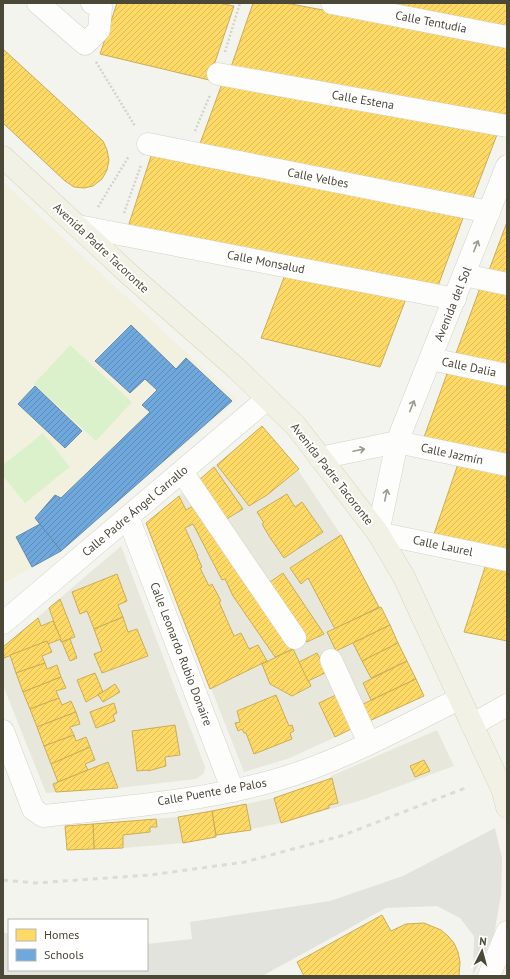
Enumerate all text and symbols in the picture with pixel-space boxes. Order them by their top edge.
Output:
street label: Calle Tentudía [394,7,468,36]
street label: Calle Estena [331,87,395,112]
street label: Calle Velbes [286,164,350,191]
street label: Avenida Padre Tacoronte [50,199,152,296]
one-way arrow [472,240,480,252]
street label: Calle Monsalud [226,247,306,276]
street label: Avenida del Sol [431,264,475,343]
street label: Calle Dalia [440,353,498,380]
one-way arrow [409,400,416,412]
street label: Avenida Padre Tacoronte [288,420,377,528]
street label: Calle Jazmín [420,440,485,467]
one-way arrow [352,445,365,453]
street label: Calle Padre Ángel Carrallo [79,462,191,559]
one-way arrow [383,488,391,501]
street label: Calle Laurel [412,532,475,559]
street label: Calle Leonardo Rubio Donaire [147,580,216,728]
street label: Calle Puente de Palos [156,775,268,808]
legend [8,919,148,971]
text: Homes [44,927,79,942]
north arrow [462,931,502,971]
text: N [479,934,487,948]
text: Schools [44,947,84,962]

